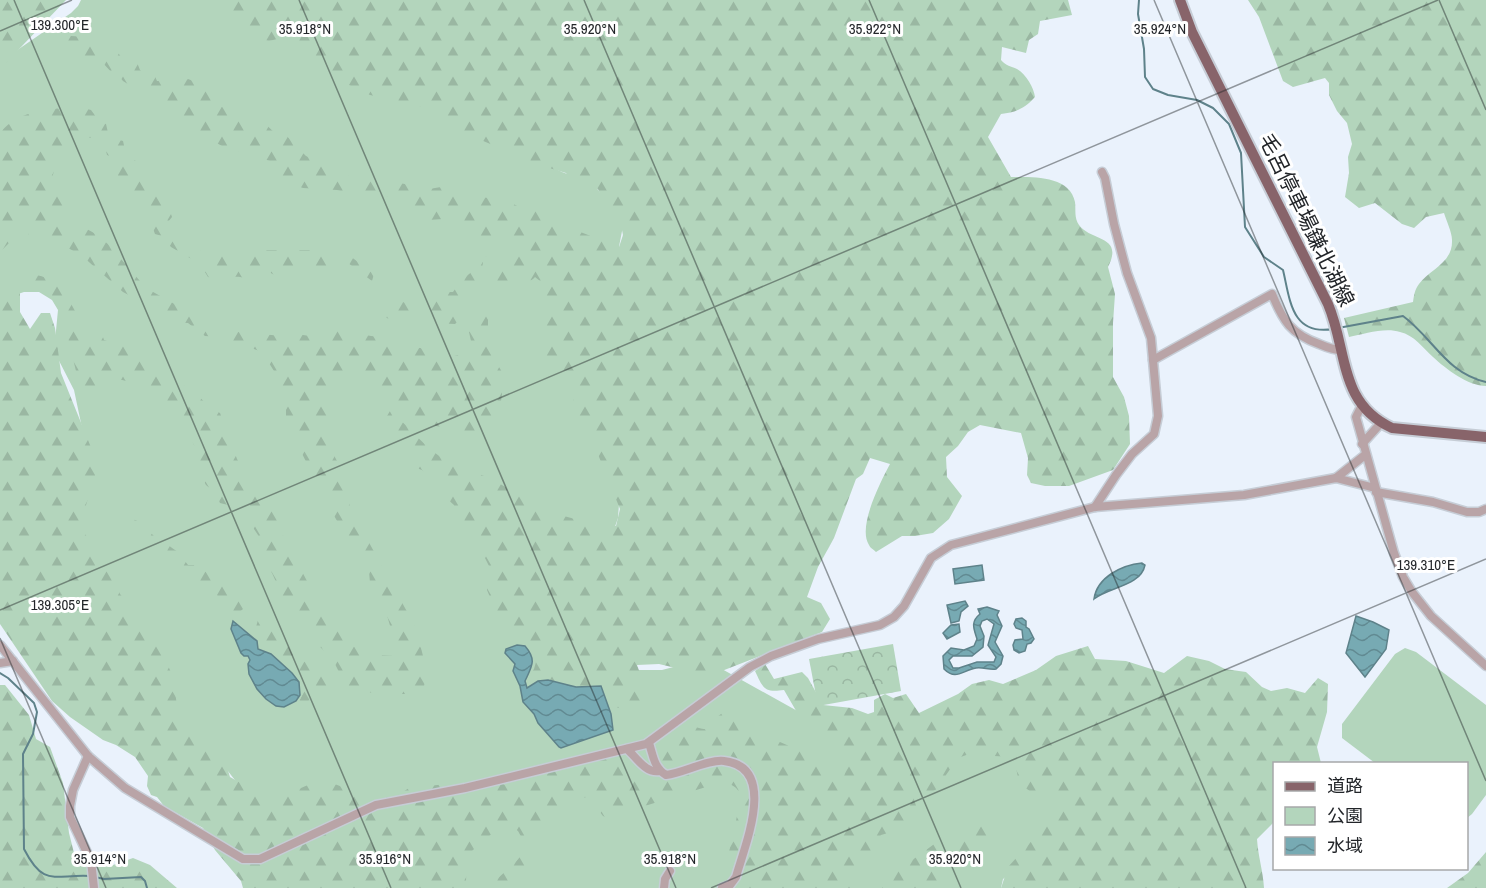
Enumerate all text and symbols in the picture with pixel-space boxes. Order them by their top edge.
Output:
text: 139.300°E [31,14,89,35]
text: 35.918°N [279,18,331,39]
text: 35.920°N [564,18,616,39]
text: 35.922°N [849,18,901,39]
text: 35.924°N [1134,18,1186,39]
street label: 毛呂停車場鎌北湖線 [1253,129,1361,311]
text: 139.310°E [1397,554,1455,575]
text: 139.305°E [31,594,89,615]
legend [1273,762,1468,870]
text: 道路 [1327,773,1363,798]
text: 公園 [1327,803,1363,828]
text: 水域 [1327,833,1363,858]
text: 35.914°N [74,848,126,869]
text: 35.916°N [359,848,411,869]
text: 35.918°N [644,848,696,869]
text: 35.920°N [929,848,981,869]

